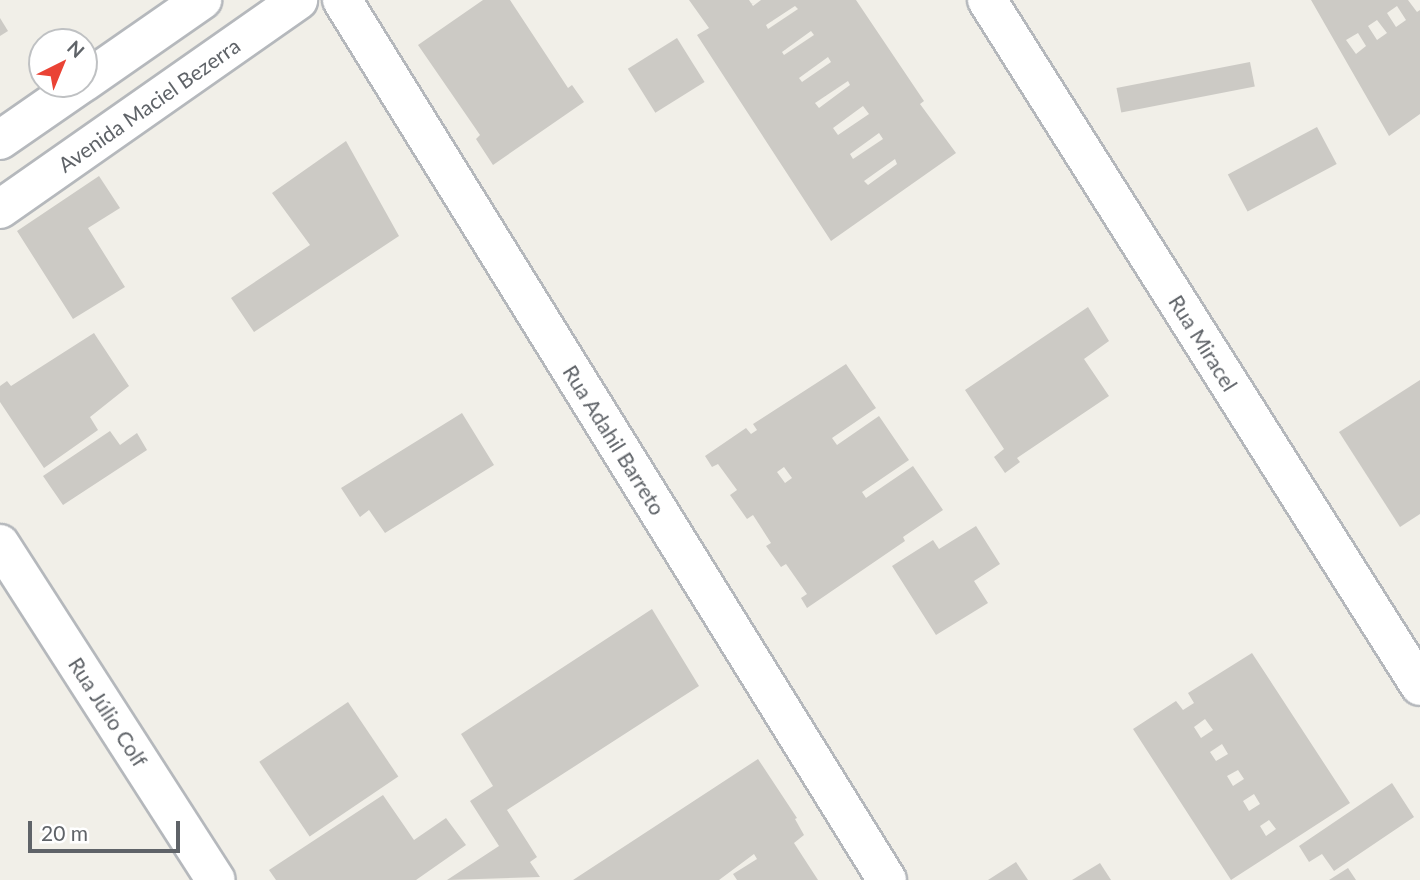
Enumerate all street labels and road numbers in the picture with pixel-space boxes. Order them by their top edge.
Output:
street label: Avenida Maciel Bezerra [53,33,245,177]
street label: Rua Miracel [1164,290,1242,396]
street label: Rua Adahil Barreto [558,360,670,520]
street label: Rua Júlio Colf [63,652,153,772]

